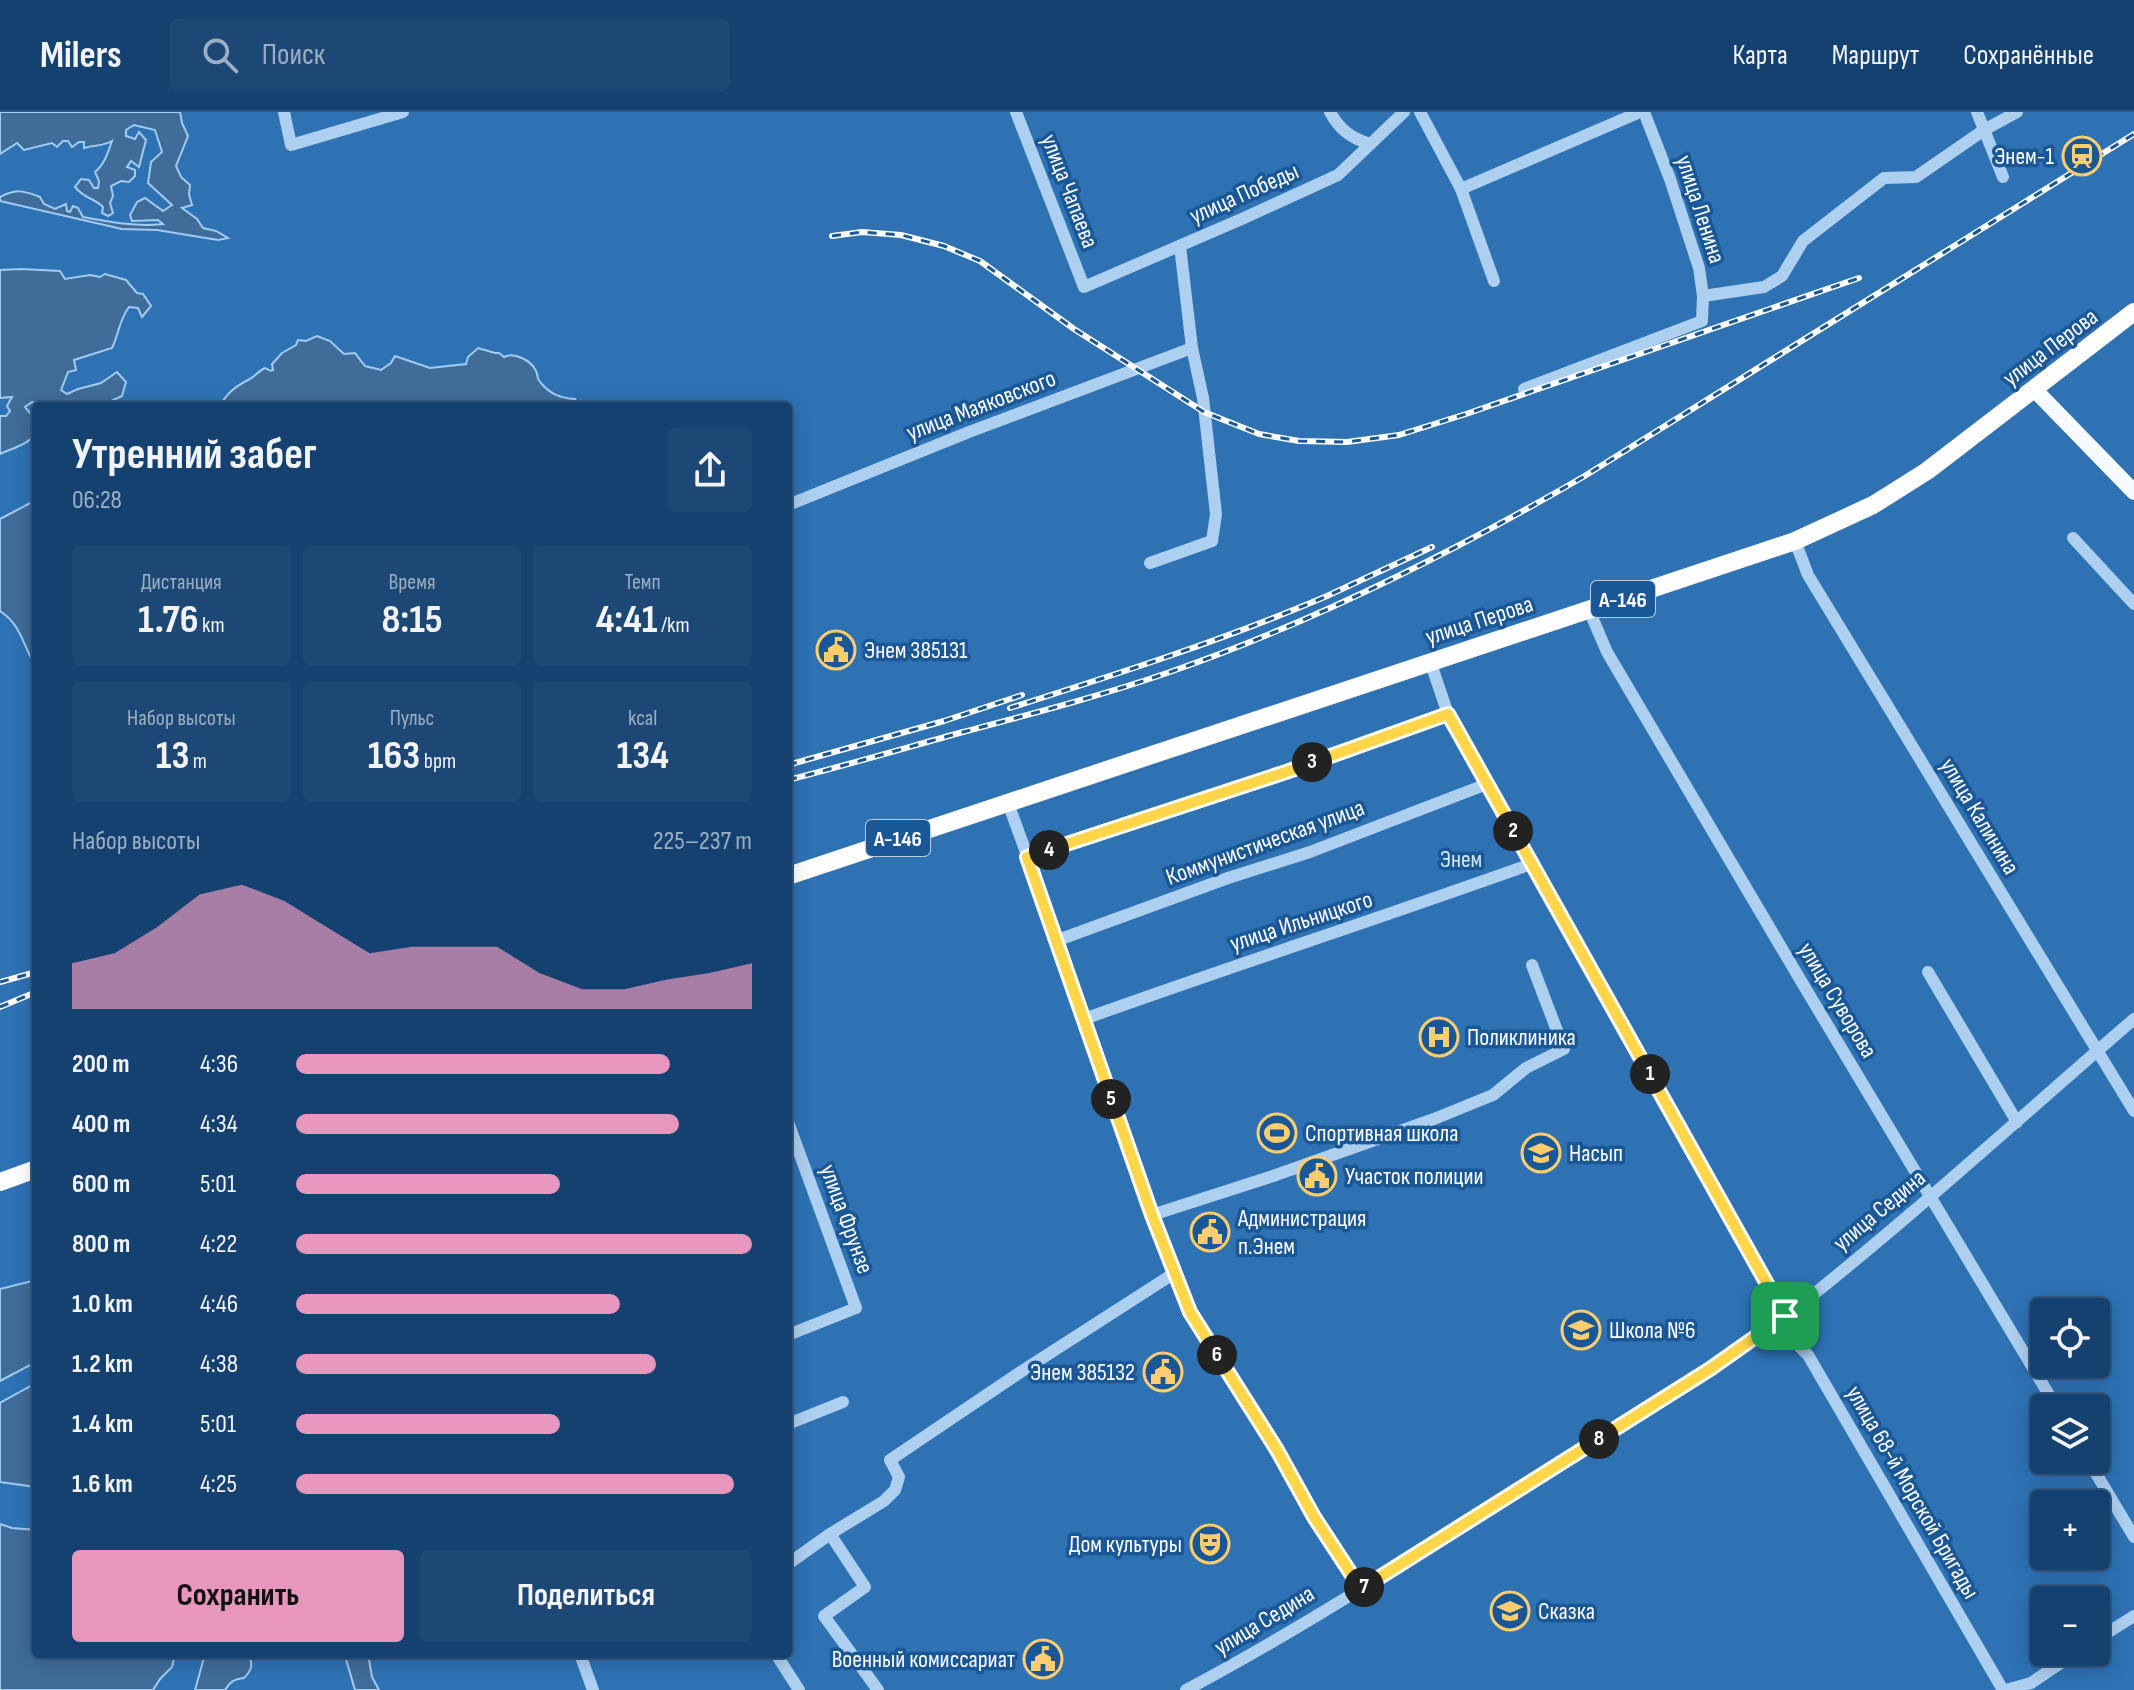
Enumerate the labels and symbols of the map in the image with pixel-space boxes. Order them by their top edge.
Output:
street label: улица Чапаева [1035,130,1104,252]
station icon: Энем-1 [2061,135,2103,177]
place label: Энем-1 [1994,142,2055,171]
street label: улица Ленина [1669,151,1732,267]
street label: улица Победы [1185,157,1303,230]
street label: улица Перова [1997,302,2104,393]
street label: улица Маяковского [902,364,1060,447]
road number: А-146 [1591,581,1655,617]
street label: улица Перова [1422,589,1537,651]
public building icon: Энем 385131 [815,629,857,671]
place label: Энем 385131 [864,636,968,665]
pin: 3 [1292,742,1332,782]
street label: улица Калинина [1934,753,2026,880]
street label: Коммунистическая улица [1162,793,1368,892]
pin: 2 [1493,811,1533,851]
road number: А-146 [866,820,930,856]
pin: 4 [1029,830,1069,870]
park label: Энем [1440,845,1482,874]
street label: улица Ильницкого [1226,885,1376,958]
street label: улица Суворова [1792,937,1883,1063]
hospital icon: Поликлиника [1418,1016,1460,1058]
place label: Поликлиника [1467,1023,1576,1052]
pin: 1 [1630,1054,1670,1094]
pin: 5 [1091,1079,1131,1119]
sports icon: Спортивная школа [1256,1112,1298,1154]
place label: Спортивная школа [1305,1119,1458,1148]
school or university icon: Насып [1520,1132,1562,1174]
place label: Насып [1569,1139,1623,1168]
public building icon: Участок полиции [1296,1155,1338,1197]
street label: улица Фрунзе [813,1161,880,1278]
place label: Участок полиции [1345,1162,1483,1191]
street label: улица Седина [1827,1163,1931,1257]
place label: Администрация п.Энем [1237,1204,1366,1261]
public building icon: Администрация п.Энем [1189,1211,1231,1253]
pin [1751,1282,1819,1350]
school or university icon: Школа №6 [1560,1309,1602,1351]
place label: Школа №6 [1609,1316,1695,1345]
pin: 6 [1197,1335,1237,1375]
public building icon: Энем 385132 [1142,1351,1184,1393]
place label: Энем 385132 [1030,1358,1135,1387]
street label: улица 68-й Морской Бригады [1840,1380,1985,1604]
pin: 8 [1579,1419,1619,1459]
theatre icon: Дом культуры [1189,1523,1231,1565]
place label: Дом культуры [1069,1530,1182,1559]
pin: 7 [1344,1567,1384,1607]
street label: улица Седина [1209,1579,1320,1662]
school or university icon: Сказка [1489,1590,1531,1632]
place label: Сказка [1538,1597,1595,1626]
public building icon: Военный комиссариат [1022,1638,1064,1680]
place label: Военный комиссариат [832,1645,1015,1674]

